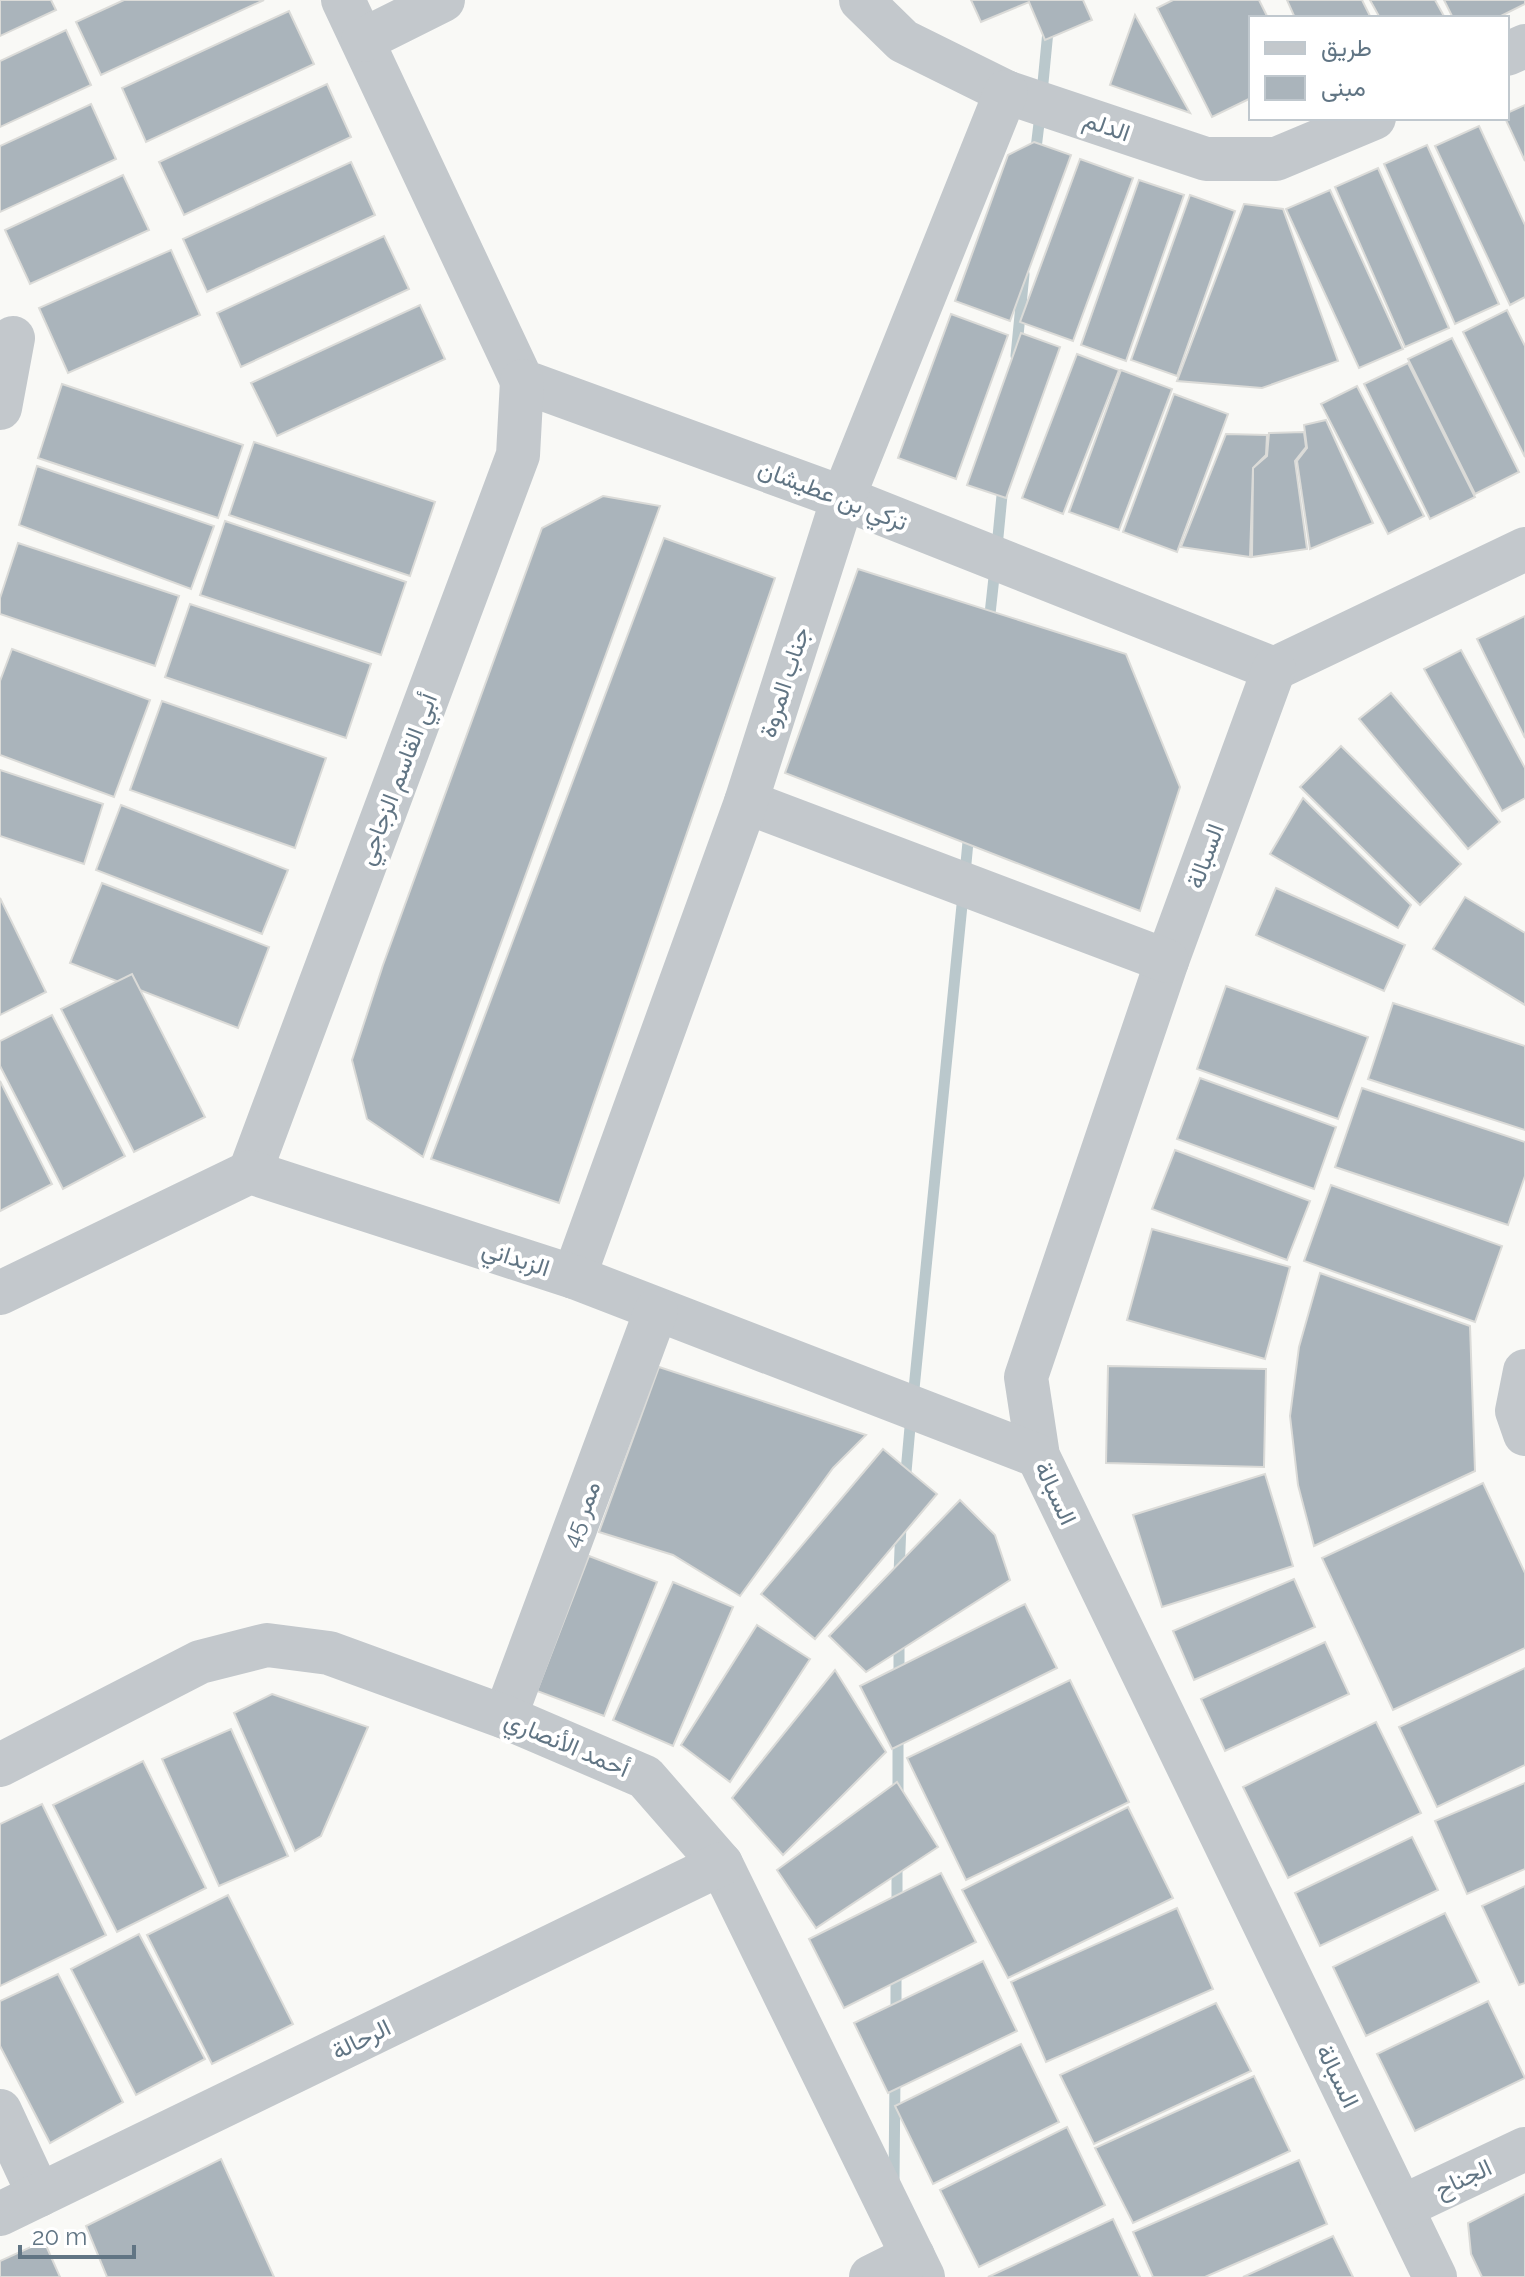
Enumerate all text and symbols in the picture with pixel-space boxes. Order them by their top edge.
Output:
legend [1249,16,1509,120]
text: طريق [1321,33,1372,63]
text: مبنى [1321,73,1366,102]
street label: الدلم [1079,105,1134,149]
street label: تركي بن عطيشان [753,453,912,541]
street label: جناب المروة [753,623,816,741]
street label: أبي القاسم الزجاجي [351,689,448,871]
street label: السبالة [1180,820,1230,892]
street label: الزبداني [477,1234,553,1287]
street label: السبالة [1029,1457,1083,1529]
street label: ممر 45 [556,1477,607,1551]
street label: أحمد الأنصاري [498,1705,634,1788]
street label: الرحالة [327,2012,395,2066]
street label: السبالة [1310,2040,1366,2112]
street label: الجناح [1430,2152,1497,2205]
scale bar [20,2209,134,2259]
text: 20 m [32,2222,87,2251]

